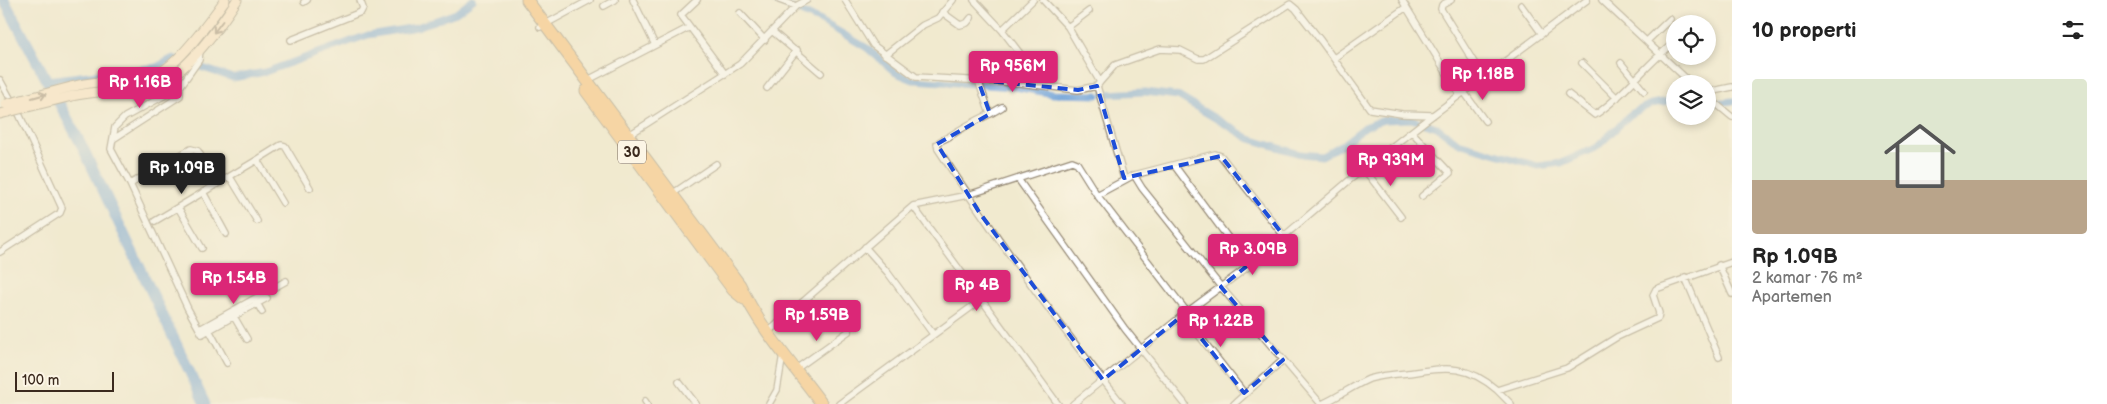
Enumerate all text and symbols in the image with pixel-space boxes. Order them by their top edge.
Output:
map controls [1666,15,1716,125]
button: locate [1666,15,1716,65]
icon: filters [2059,16,2087,44]
text: 10 properti [1752,18,1857,43]
one-way arrow [213,20,223,34]
pin: Rp 956M [967,51,1059,93]
text: Rp 956M [980,57,1046,76]
pin: Rp 1.18B [1431,58,1535,101]
text: Rp 1.18B [1452,65,1514,84]
pin: Rp 1.16B [88,66,192,109]
text: Rp 1.16B [109,73,171,92]
button: layers [1666,75,1716,125]
one-way arrow [30,91,46,100]
icon: home [1875,111,1965,201]
road number: 30 [618,140,646,163]
pin: Rp 939M [1345,144,1437,187]
text: Rp 939M [1358,151,1424,170]
pin: Rp 1.09B [130,152,234,195]
text: Rp 1.09B [149,159,215,178]
pin: Rp 3.09B [1201,234,1305,276]
text: Rp 3.09B [1219,240,1287,259]
text: Rp 1.09B [1752,244,1838,269]
pin: Rp 1.54B [182,262,286,305]
text: Rp 1.54B [202,269,266,288]
text: 2 kamar · 76 m² [1752,269,1863,288]
pin: Rp 4B [942,270,1012,312]
text: Rp 4B [954,276,1000,295]
text: Apartemen [1752,288,1832,307]
pin: Rp 1.59B [765,300,869,342]
text: Rp 1.59B [785,306,849,325]
pin: Rp 1.22B [1169,306,1273,348]
text: Rp 1.22B [1188,312,1254,331]
scale bar [15,369,114,392]
text: 100 m [22,372,59,389]

